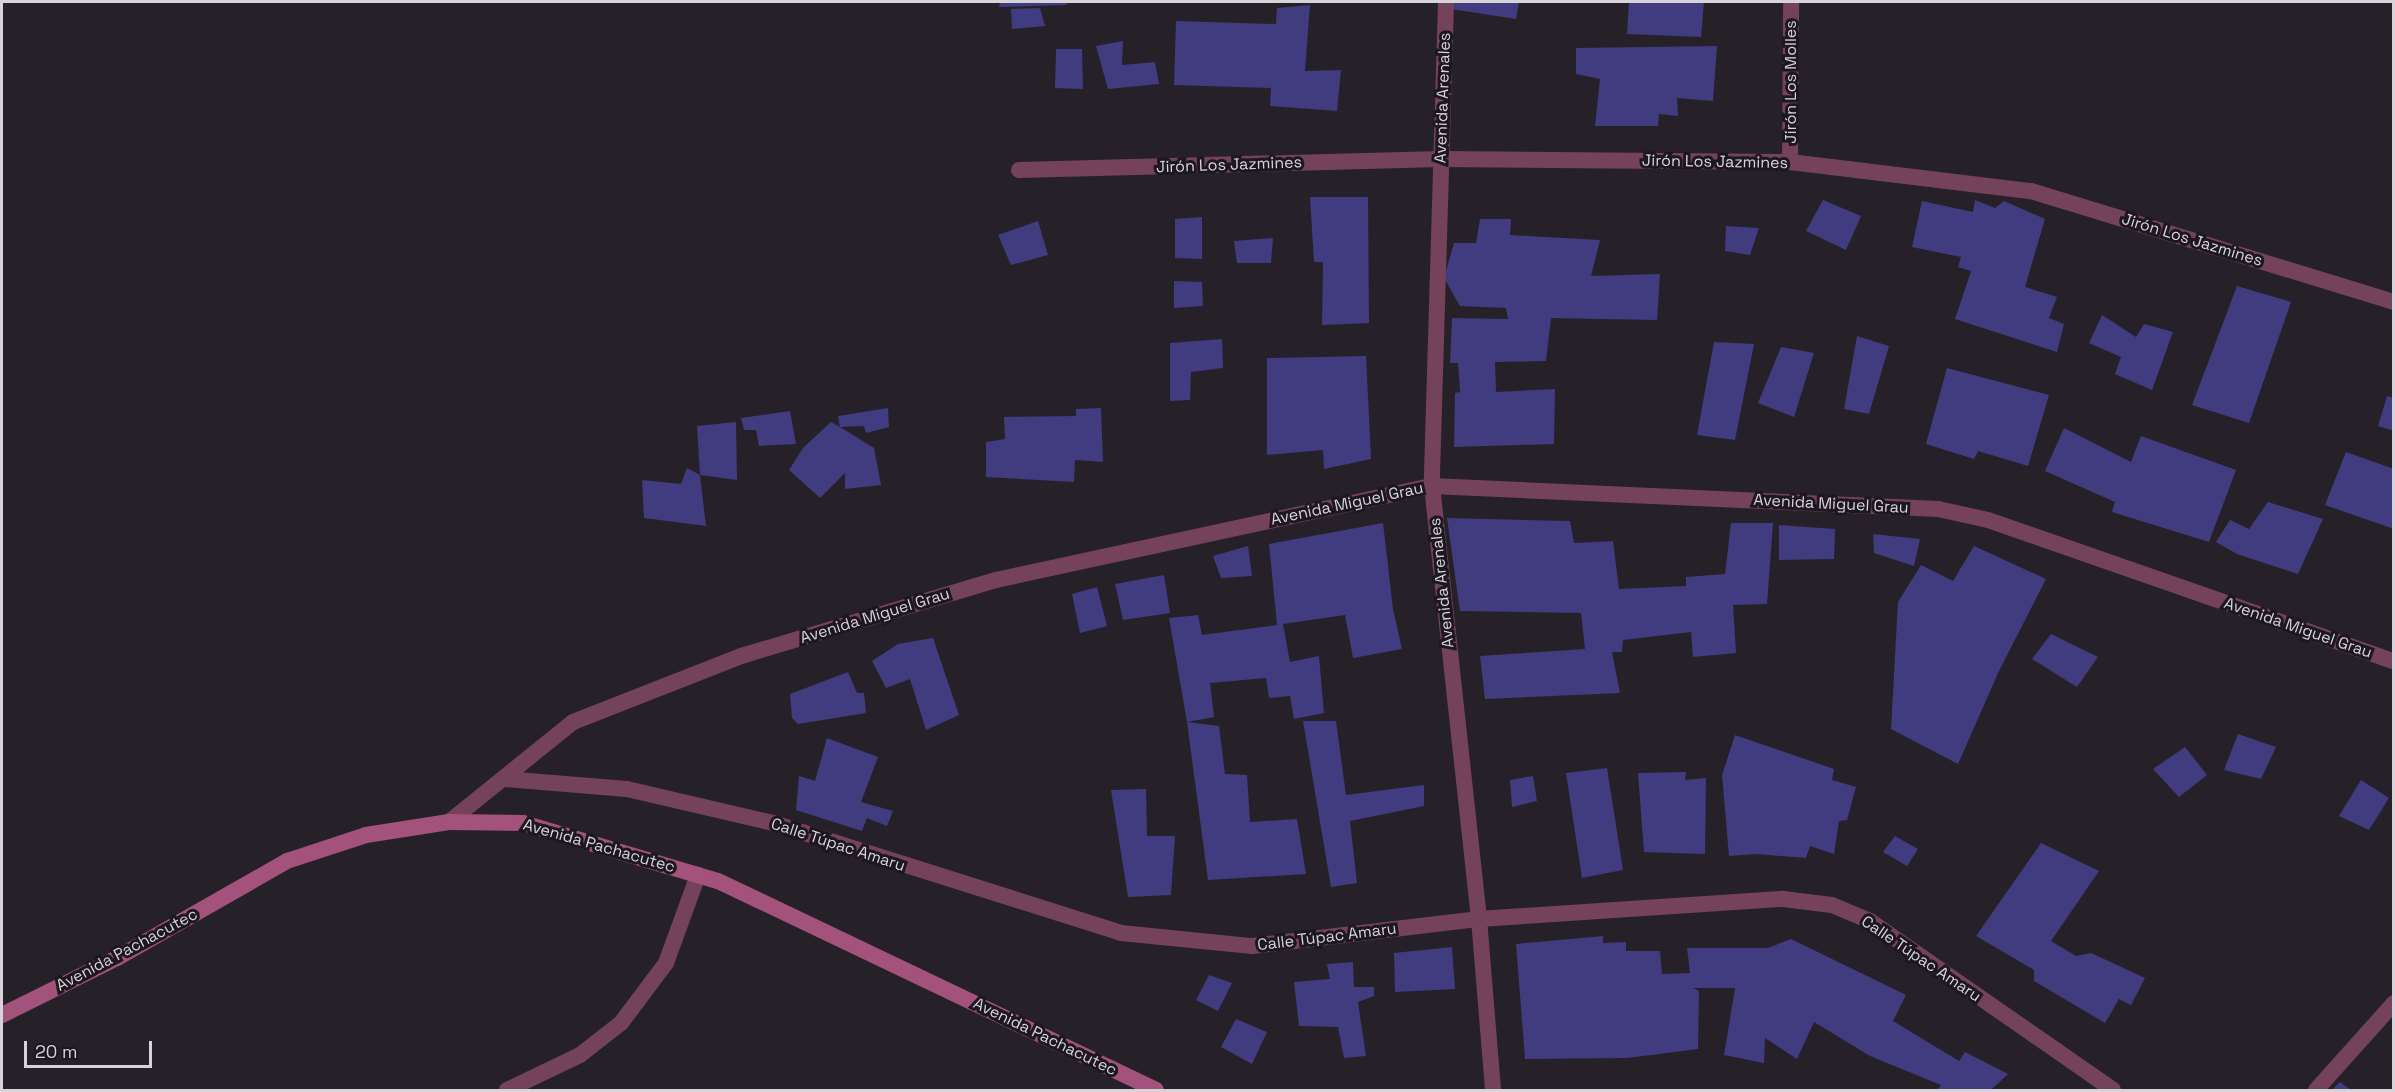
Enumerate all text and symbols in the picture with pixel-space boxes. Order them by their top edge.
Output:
street label: Jirón Los Molles [1781,20,1801,144]
street label: Avenida Arenales [1431,32,1455,164]
street label: Jirón Los Jazmines [1642,151,1788,173]
street label: Jirón Los Jazmines [1156,153,1302,177]
street label: Jirón Los Jazmines [2119,209,2265,271]
street label: Avenida Miguel Grau [1269,478,1425,530]
street label: Avenida Miguel Grau [1753,490,1909,518]
street label: Avenida Arenales [1426,517,1458,649]
street label: Avenida Miguel Grau [798,584,952,648]
street label: Avenida Miguel Grau [2221,594,2375,662]
street label: Calle Túpac Amaru [768,814,908,876]
street label: Avenida Pachacutec [521,815,677,877]
street label: Avenida Pachacutec [53,905,201,995]
street label: Calle Túpac Amaru [1857,912,1985,1006]
street label: Calle Túpac Amaru [1256,919,1398,955]
street label: Avenida Pachacutec [970,994,1120,1080]
scale bar [27,1029,154,1067]
text: 20 m [35,1040,78,1063]

